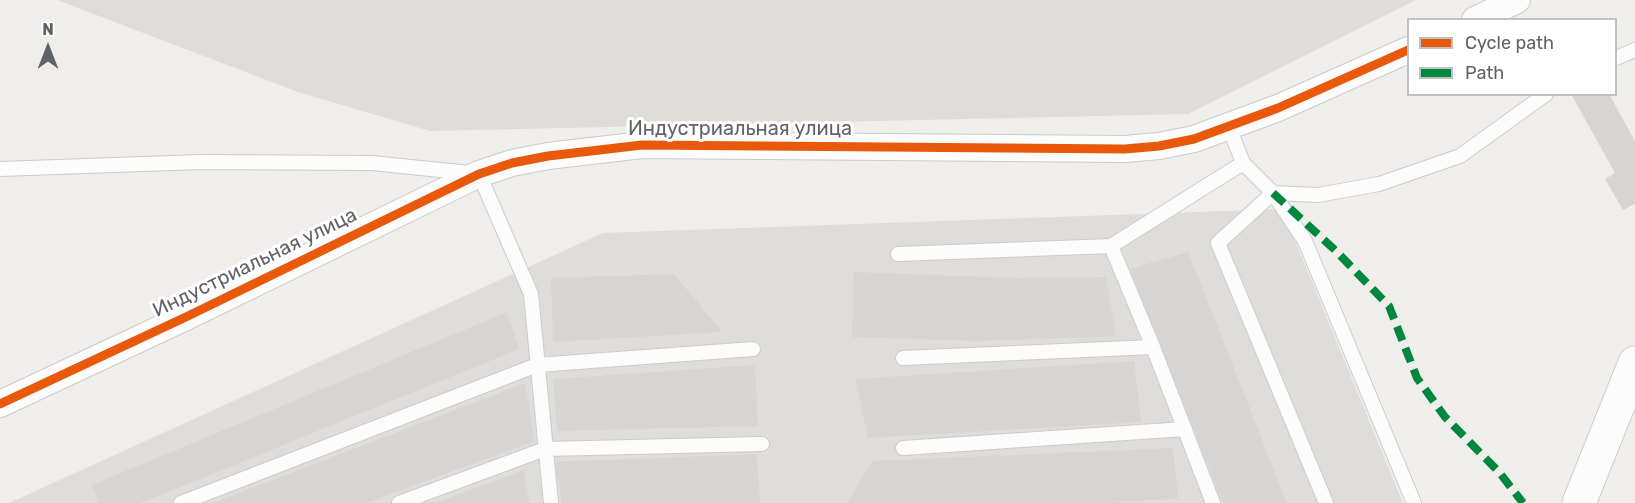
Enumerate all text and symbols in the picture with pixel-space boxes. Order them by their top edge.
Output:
north arrow [18,18,78,78]
legend [1407,18,1617,96]
text: N [42,20,54,39]
text: Cycle path [1465,32,1554,54]
text: Path [1465,62,1504,84]
street label: Индустриальная улица [628,117,852,141]
street label: Индустриальная улица [149,203,361,323]

